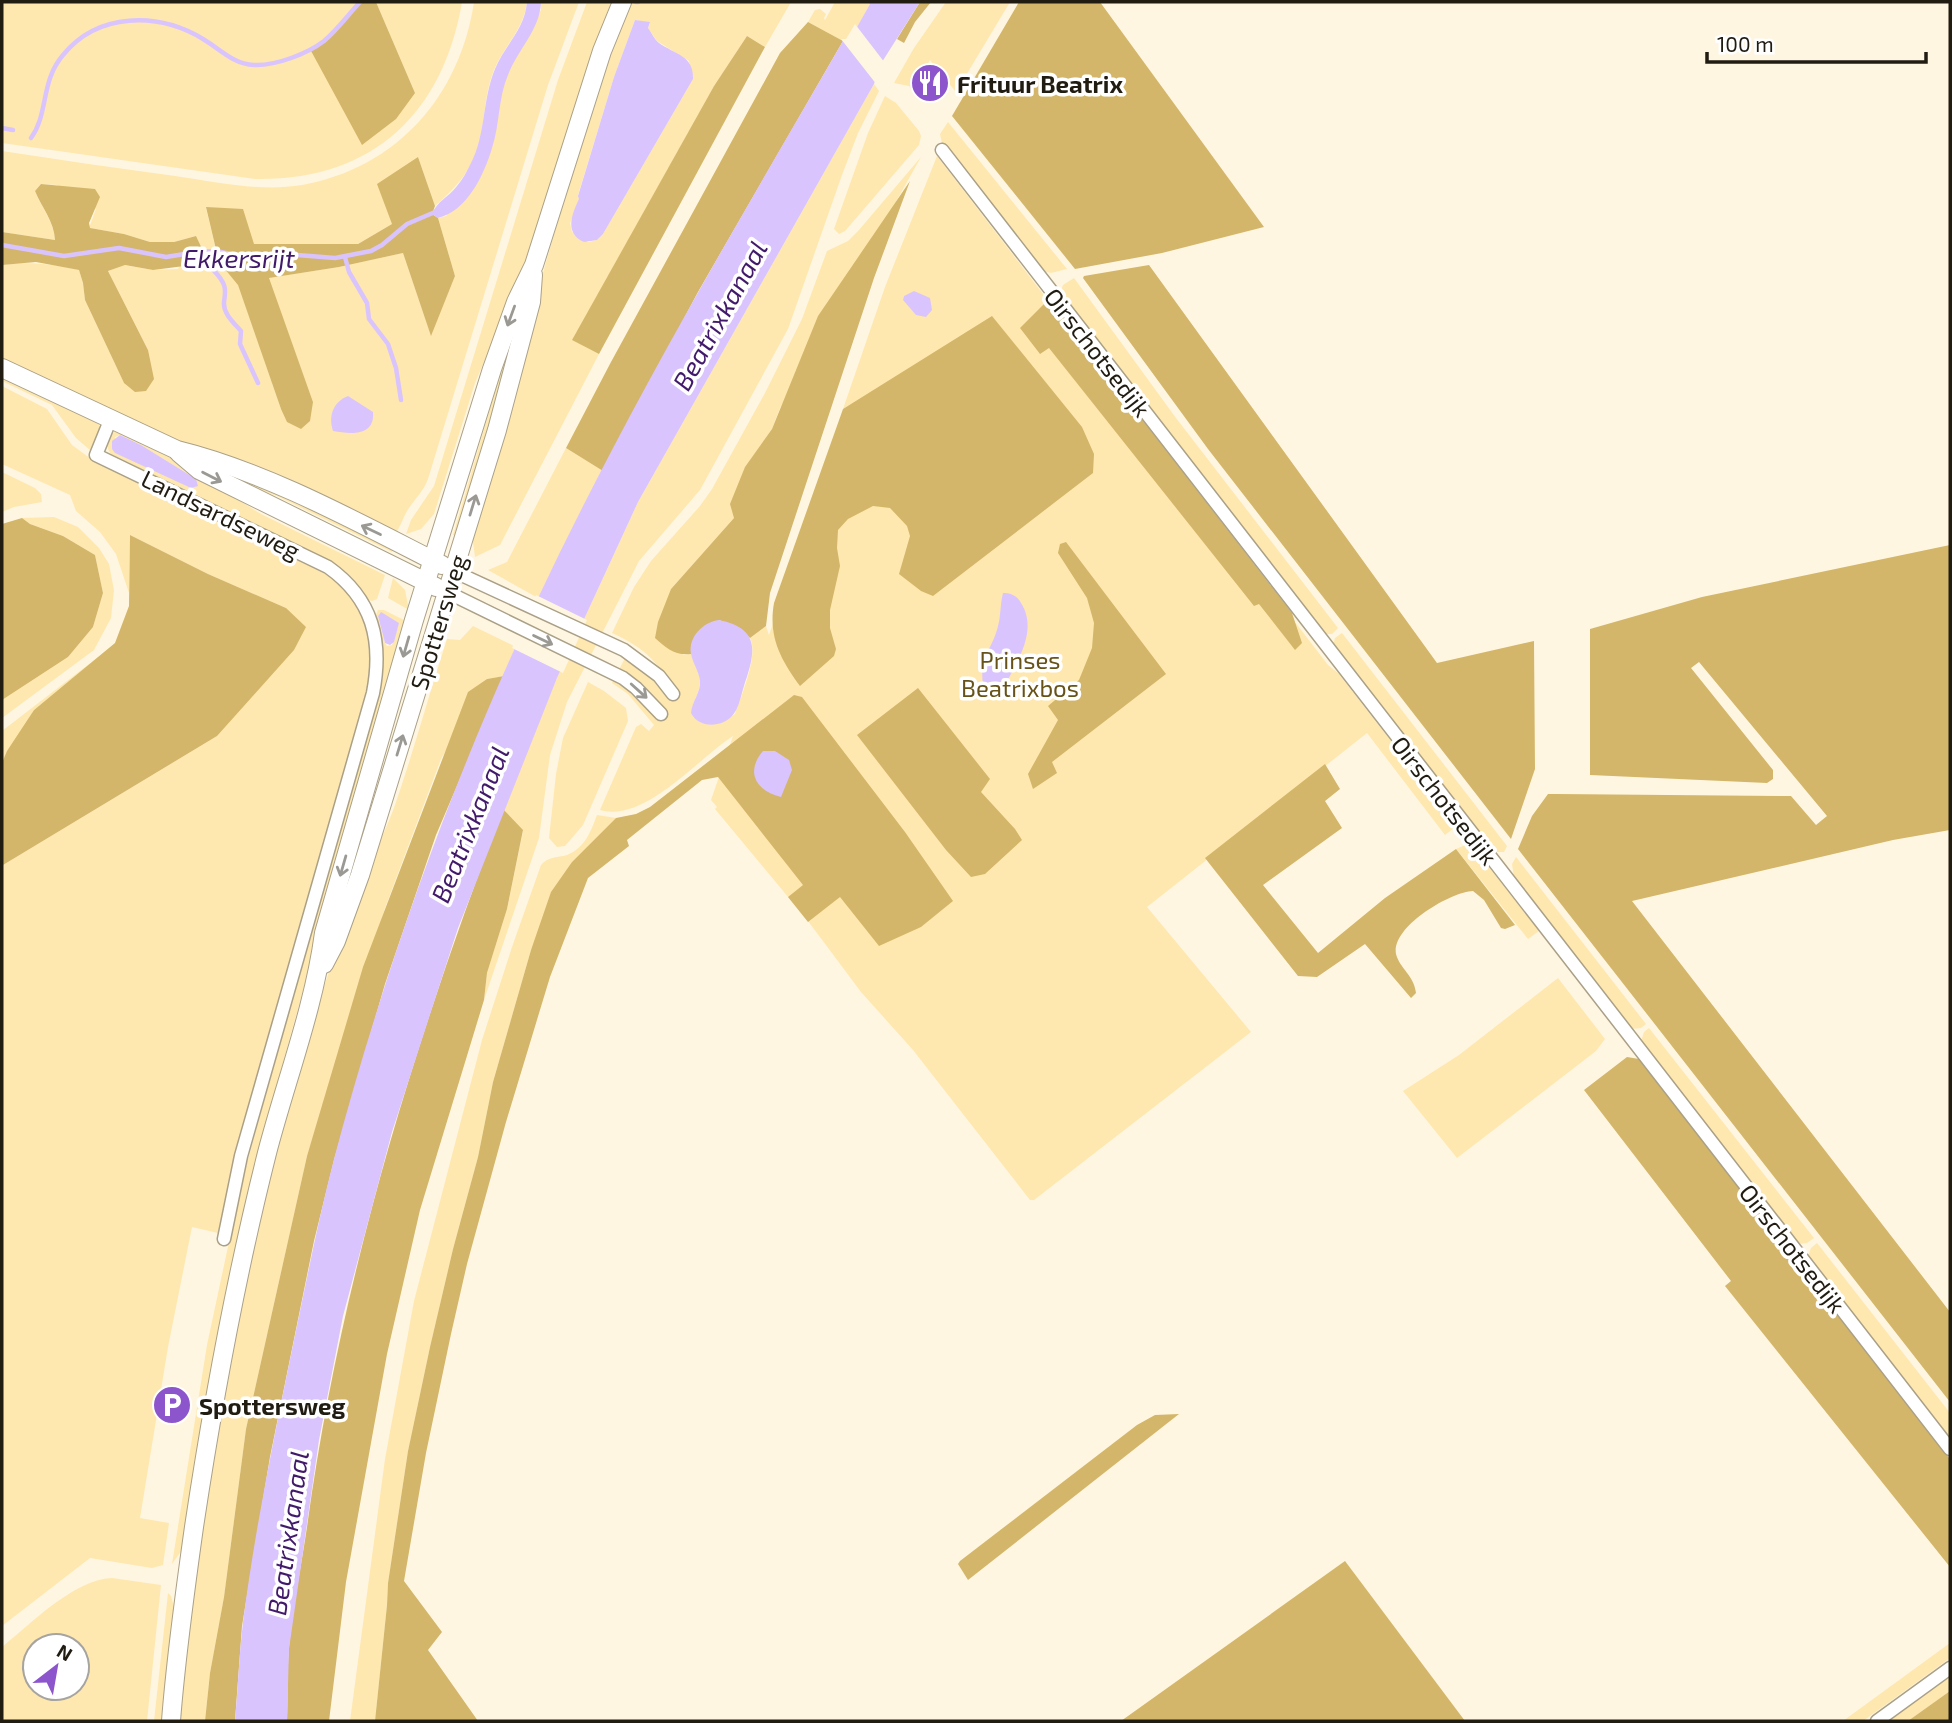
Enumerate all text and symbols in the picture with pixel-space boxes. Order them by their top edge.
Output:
scale bar [1707,21,1926,65]
text: 100 m [1717,31,1774,56]
restaurant icon: Frituur Beatrix [909,62,951,104]
place label: Frituur Beatrix [957,69,1123,98]
water label: Beatrixkanaal [665,235,773,395]
water label: Ekkersrijt [183,242,295,273]
street label: Oirschotsedijk [1039,282,1157,422]
one-way arrow [504,304,516,326]
street label: Landsardseweg [137,463,305,565]
one-way arrow [201,470,222,484]
one-way arrow [468,495,481,517]
one-way arrow [361,523,382,537]
street label: Spottersweg [404,551,472,693]
one-way arrow [532,634,553,647]
one-way arrow [398,636,411,658]
park label: Prinses Beatrixbos [961,645,1079,702]
one-way arrow [630,683,648,699]
street label: Oirschotsedijk [1386,730,1504,870]
one-way arrow [395,734,407,756]
water label: Beatrixkanaal [424,741,514,907]
one-way arrow [335,855,348,877]
street label: Oirschotsedijk [1734,1178,1852,1318]
parking icon: Spottersweg [151,1384,193,1426]
place label: Spottersweg [199,1391,346,1420]
water label: Beatrixkanaal [260,1449,314,1617]
north arrow [21,1632,91,1702]
text: N [53,1639,77,1665]

